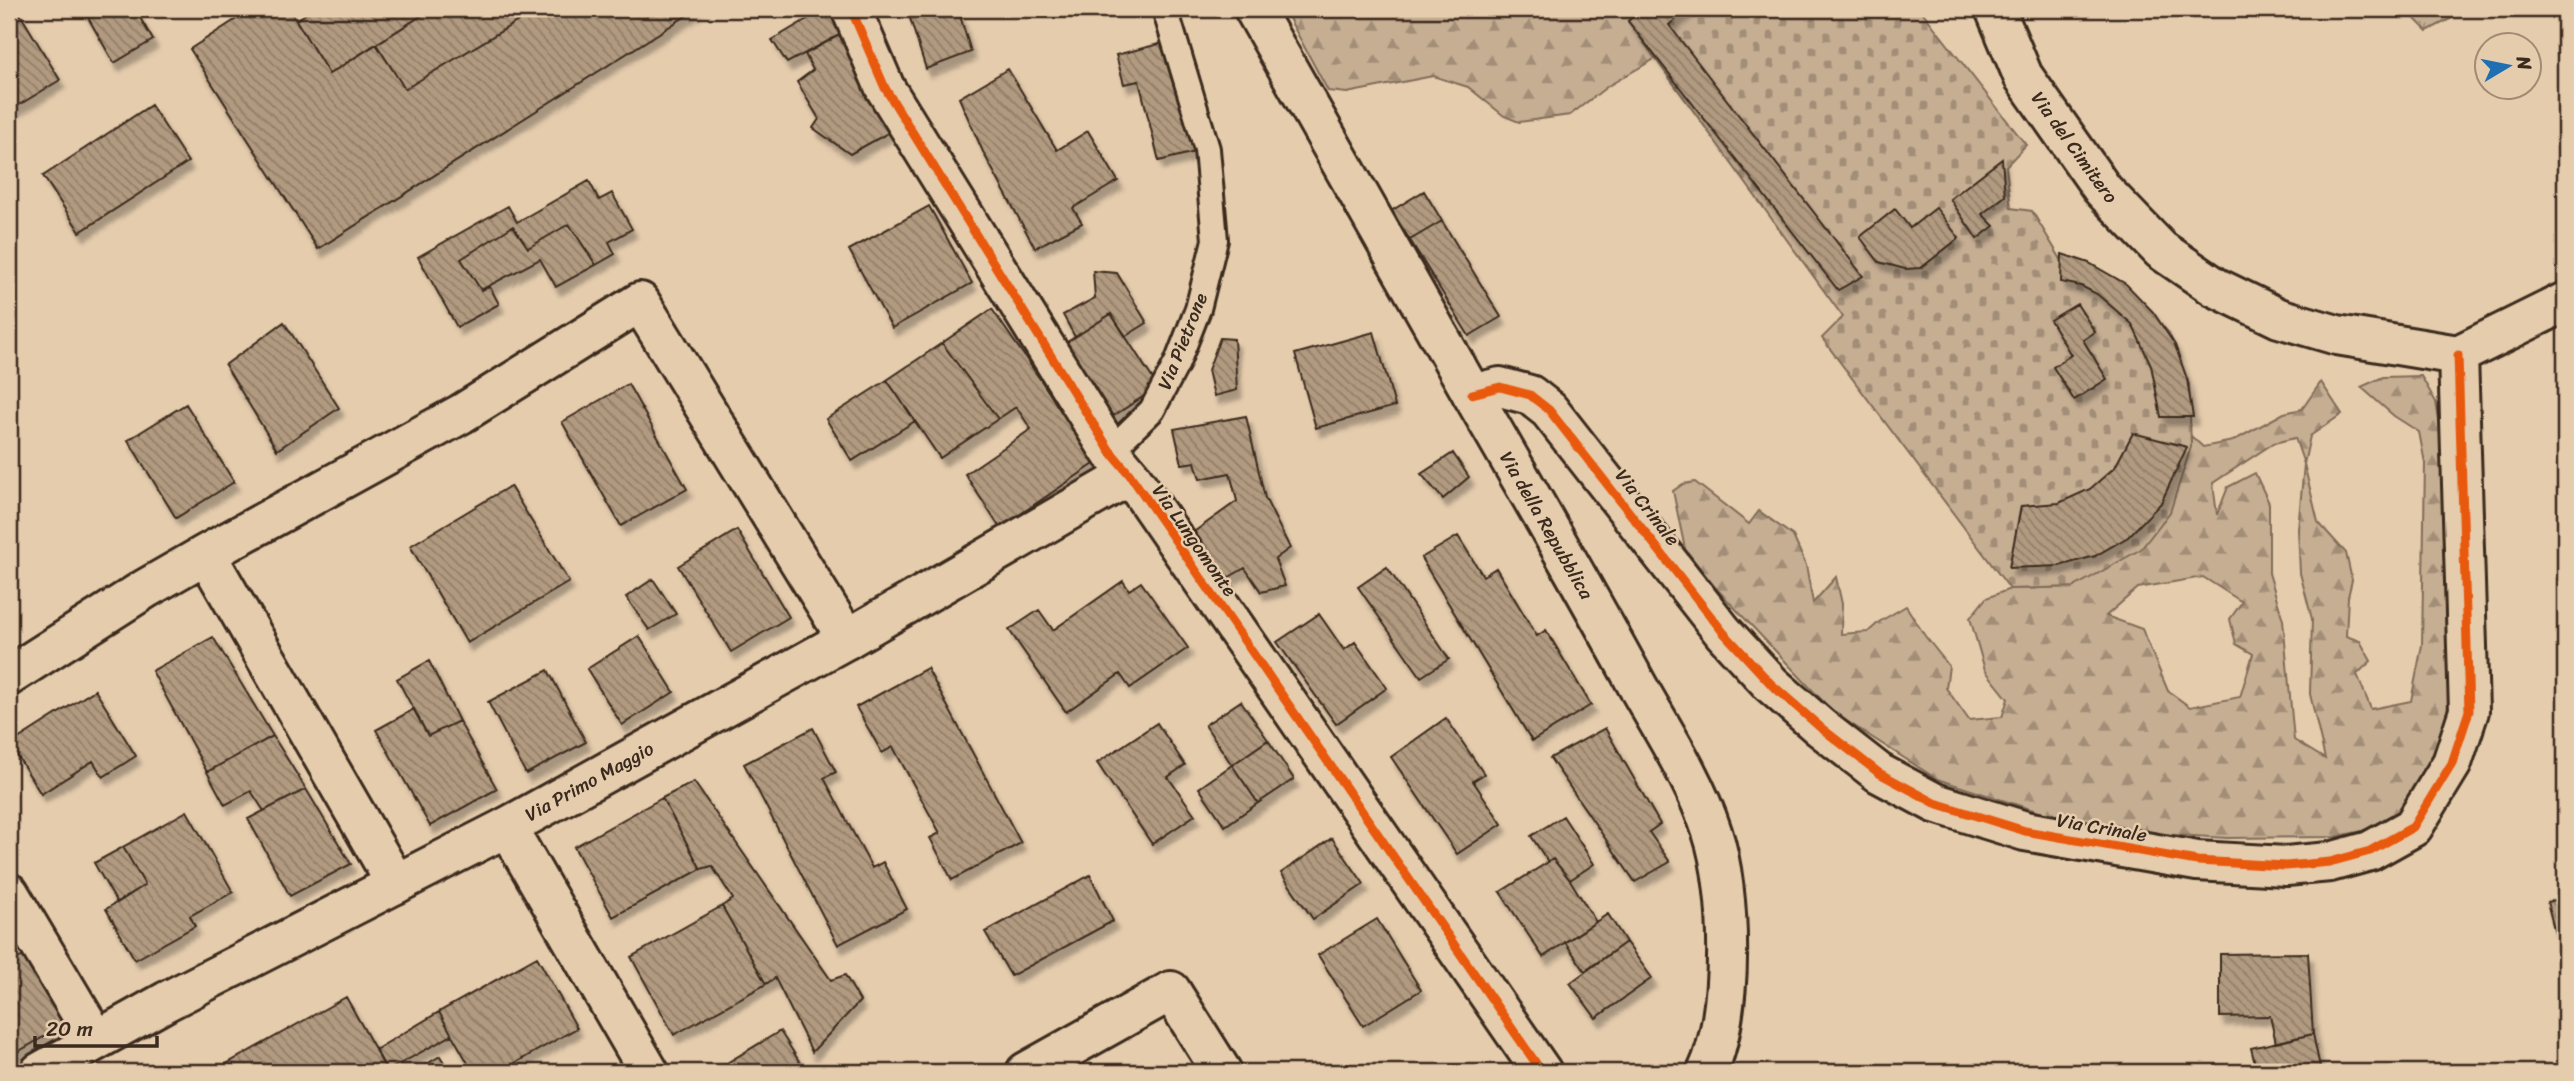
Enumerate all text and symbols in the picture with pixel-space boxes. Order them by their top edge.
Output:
north arrow [2472,32,2542,102]
text: N [2507,53,2542,73]
street label: Via del Cimitero [2022,84,2127,211]
street label: Via Pietrone [1148,288,1217,395]
street label: Via della Repubblica [1491,445,1603,606]
street label: Via Crinale [1607,461,1689,553]
street label: Via Lungomonte [1143,477,1246,604]
street label: Via Primo Maggio [519,732,660,831]
street label: Via Crinale [2054,803,2150,852]
scale bar [35,1004,158,1048]
text: 20 m [46,1010,93,1048]

